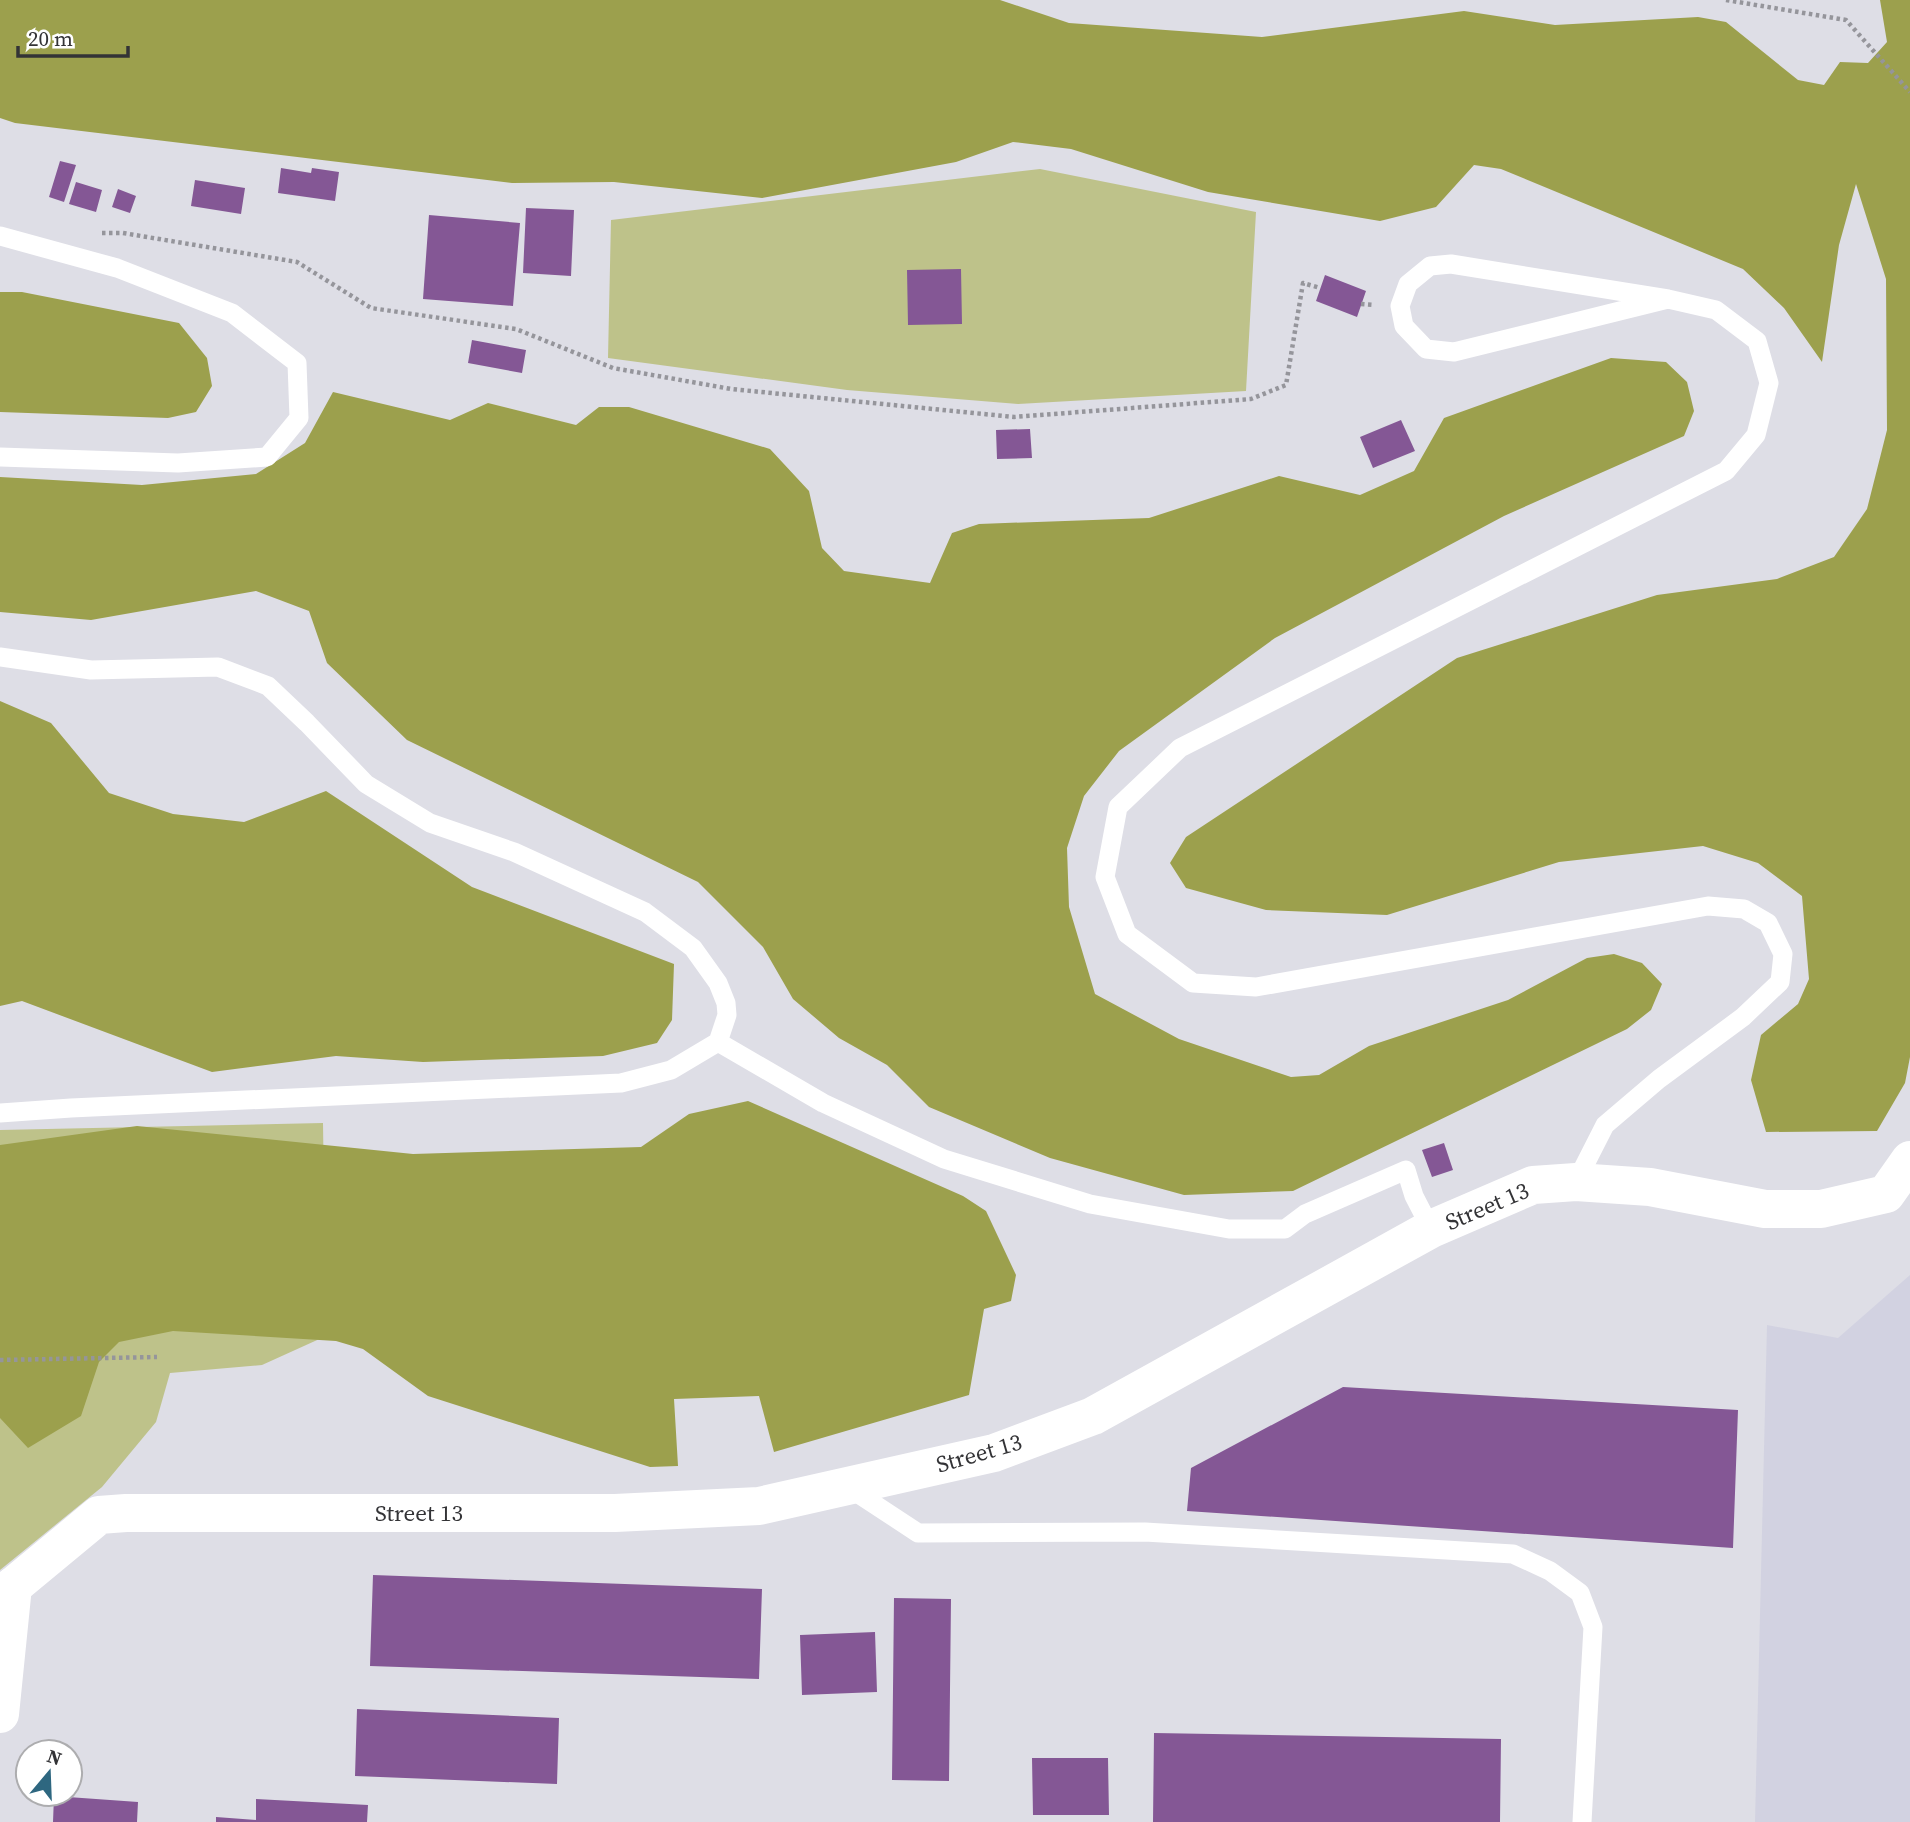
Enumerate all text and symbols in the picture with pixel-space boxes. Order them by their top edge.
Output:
scale bar [18,14,128,58]
text: 20 m [28,24,73,53]
street label: Street 13 [1440,1174,1534,1238]
street label: Street 13 [932,1426,1026,1480]
street label: Street 13 [375,1497,463,1529]
north arrow [14,1738,84,1808]
text: N [44,1742,65,1772]

